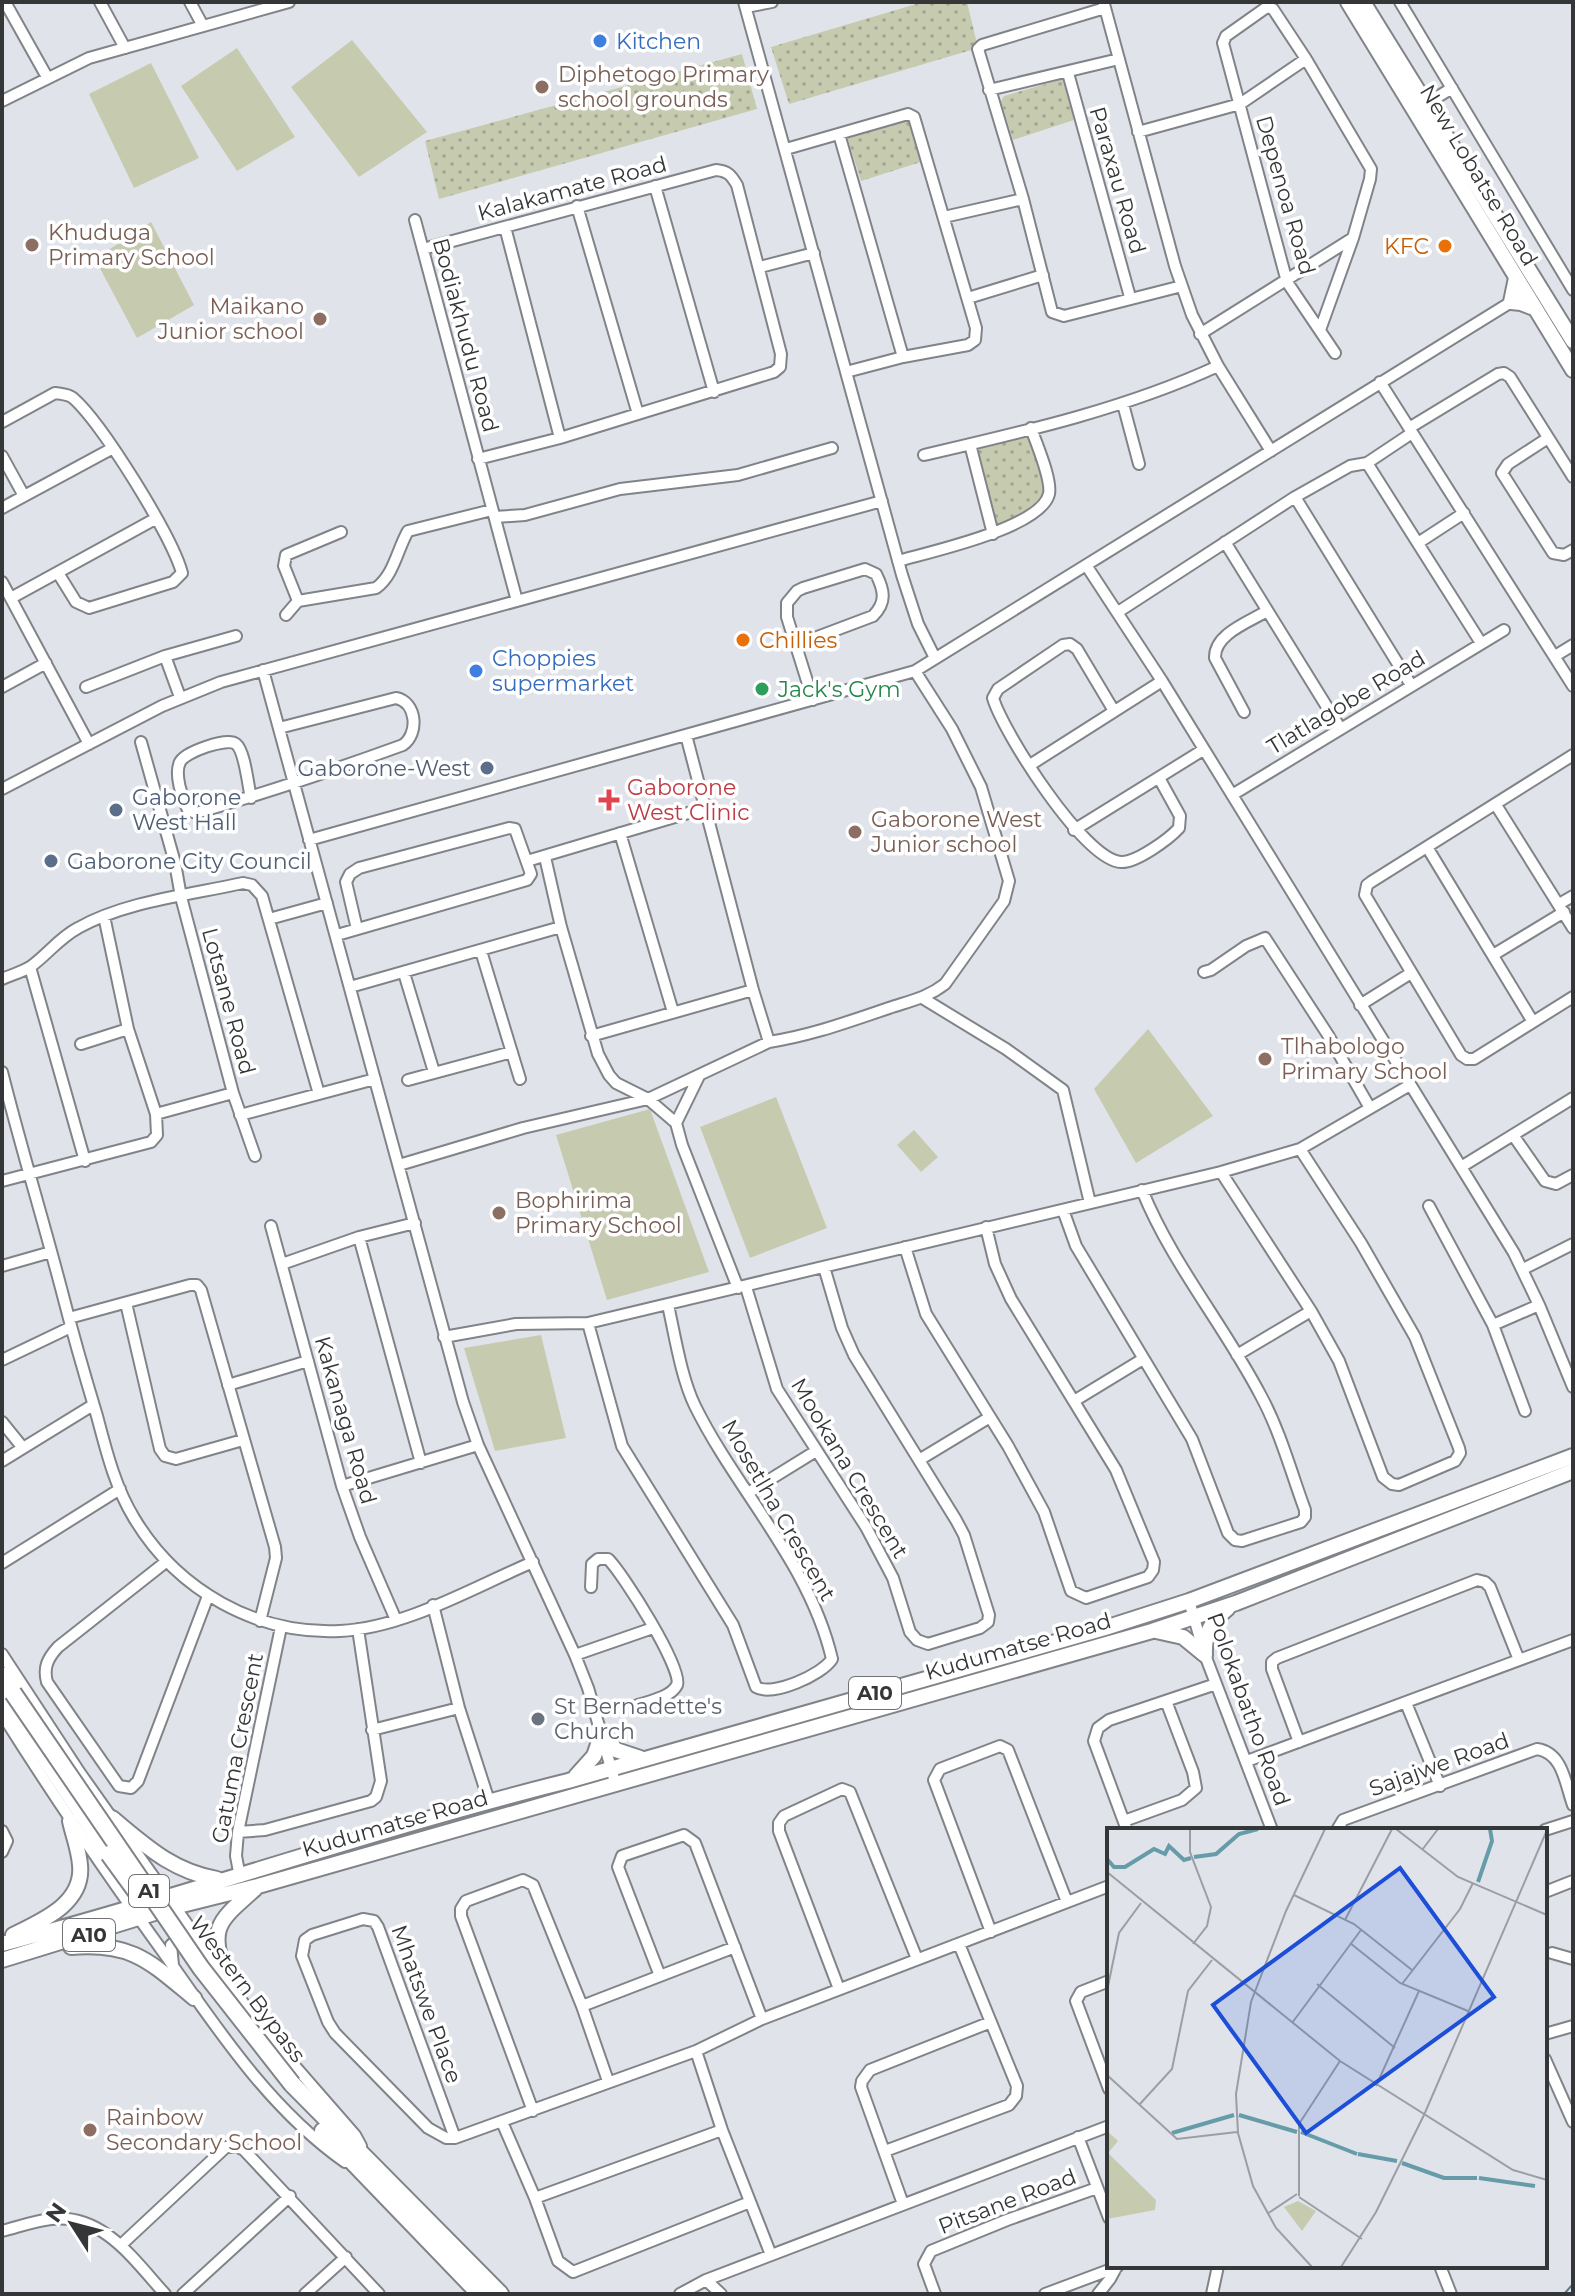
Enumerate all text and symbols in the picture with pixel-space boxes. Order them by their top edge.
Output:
place label: Kitchen [616,28,701,55]
marker: Kitchen [591,32,609,50]
place label: Diphetogo Primary school grounds [558,61,769,113]
marker: Diphetogo Primary school grounds [533,78,551,96]
street label: New Lobatse Road [1414,80,1543,271]
street label: Paraxau Road [1084,103,1151,257]
street label: Depenoa Road [1250,112,1321,278]
street label: Kalakamate Road [475,150,670,227]
place label: Khuduga Primary School [48,219,215,271]
place label: KFC [1384,233,1429,260]
street label: Bodiakhudu Road [427,235,504,435]
marker: Khuduga Primary School [23,236,41,254]
marker: KFC [1436,237,1454,255]
place label: Maikano Junior school [157,293,304,345]
marker: Maikano Junior school [311,310,329,328]
place label: Chillies [759,627,837,654]
marker: Chillies [734,631,752,649]
place label: Choppies supermarket [492,645,634,697]
street label: Tlatlagobe Road [1262,645,1430,760]
marker: Choppies supermarket [467,662,485,680]
place label: Jack's Gym [777,676,901,703]
marker: Jack's Gym [753,680,771,698]
place label: Gaborone-West [297,755,471,782]
marker: Gaborone-West [478,759,496,777]
place label: Gaborone West Clinic [627,774,750,826]
place label: Gaborone West Hall [132,784,241,836]
marker: Gaborone West Clinic [598,789,620,811]
marker: Gaborone West Hall [107,801,125,819]
place label: Gaborone West Junior school [870,806,1042,858]
marker: Gaborone West Junior school [846,823,864,841]
place label: Gaborone City Council [67,848,312,875]
marker: Gaborone City Council [42,852,60,870]
street label: Lotsane Road [196,925,261,1077]
place label: Tlhabologo Primary School [1281,1033,1448,1085]
marker: Tlhabologo Primary School [1256,1050,1274,1068]
place label: Bophirima Primary School [515,1187,682,1239]
marker: Bophirima Primary School [490,1204,508,1222]
street label: Kakanaga Road [309,1333,382,1507]
street label: Mookana Crescent [785,1373,914,1563]
street label: Mosetlha Crescent [716,1415,841,1606]
street label: Kudumatse Road [922,1607,1114,1686]
street label: Polokabatho Road [1201,1609,1296,1809]
street label: Gatuma Crescent [206,1651,269,1846]
road number: A10 [849,1677,901,1709]
place label: St Bernadette's Church [554,1693,722,1745]
marker: St Bernadette's Church [529,1710,547,1728]
street label: Sajajwe Road [1365,1727,1513,1802]
street label: Kudumatse Road [299,1784,491,1863]
inset map [1107,1828,1547,2268]
road number: A1 [129,1875,169,1907]
street label: Western Bypass [184,1911,312,2068]
road number: A10 [63,1919,115,1951]
street label: Mhatswe Place [385,1921,468,2087]
place label: Rainbow Secondary School [106,2104,302,2156]
marker: Rainbow Secondary School [81,2121,99,2139]
street label: Pitsane Road [934,2163,1080,2240]
north arrow [32,2184,112,2264]
text: N [40,2197,72,2228]

